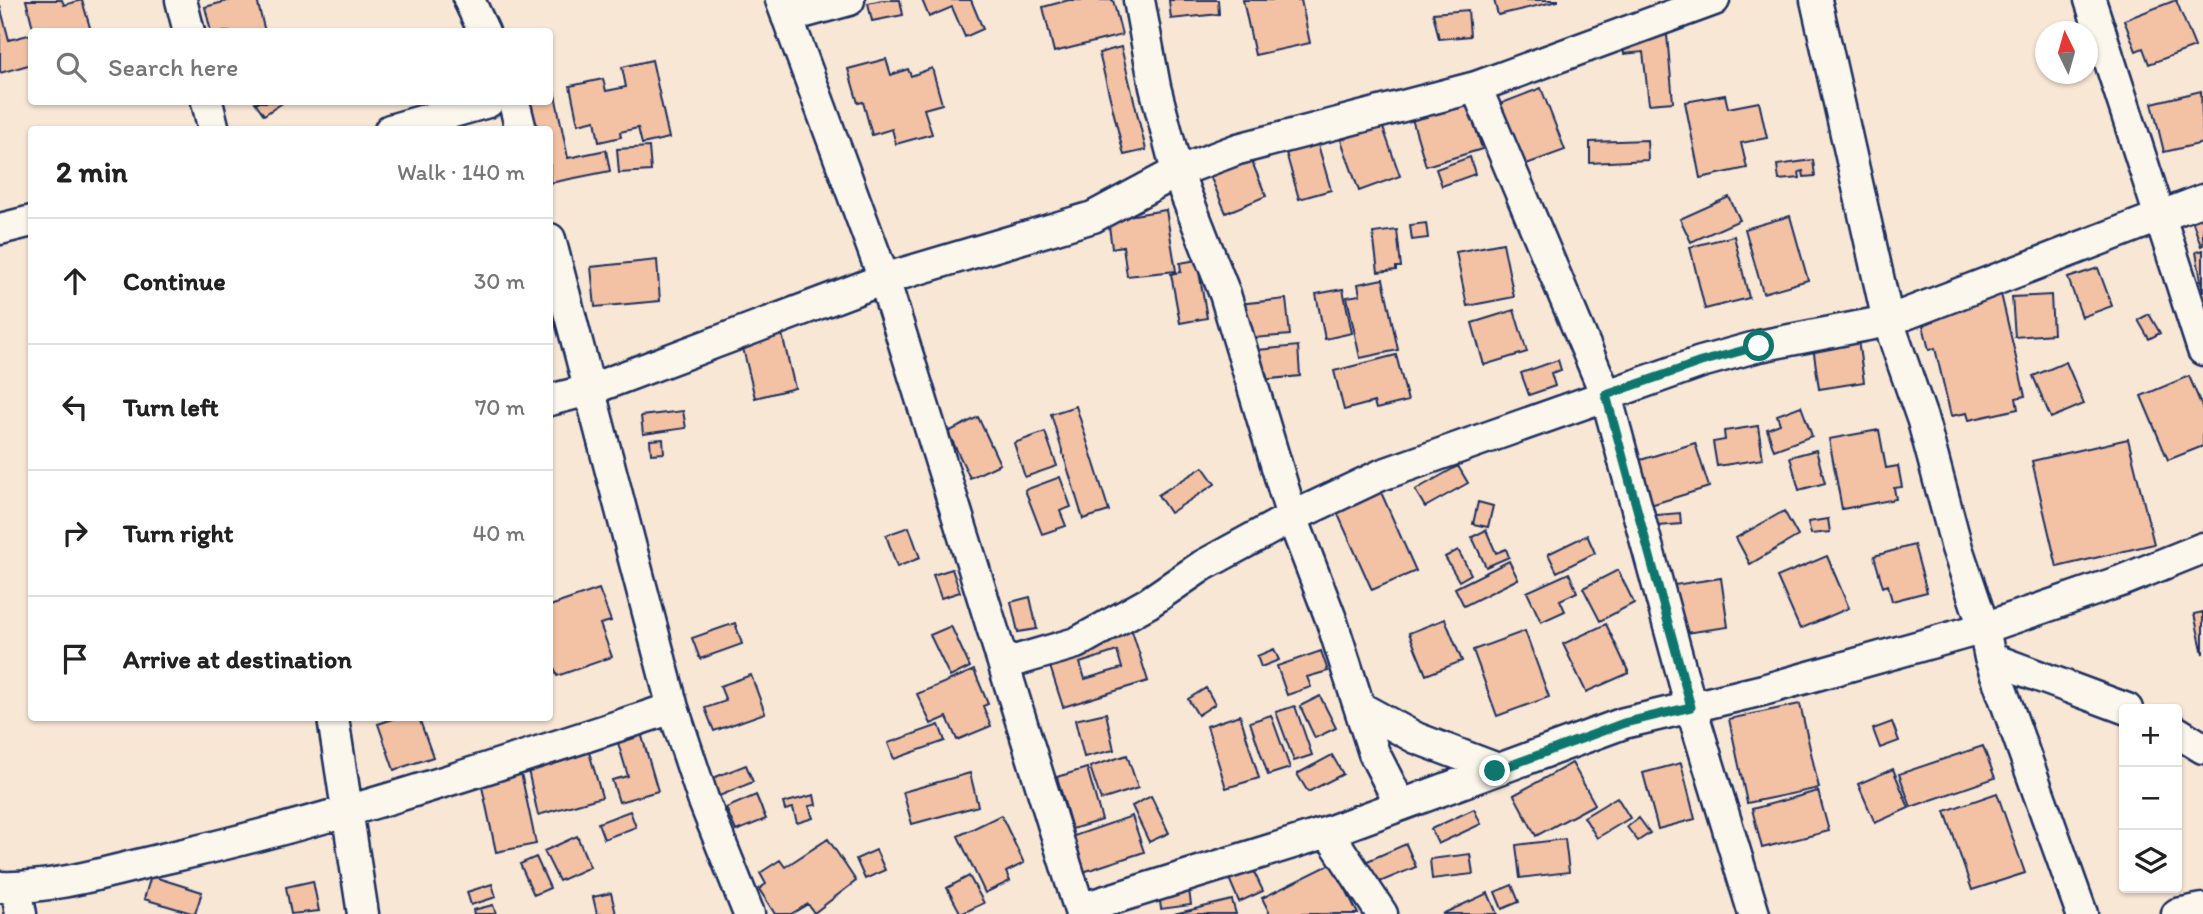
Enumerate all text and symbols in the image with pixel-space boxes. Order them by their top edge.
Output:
north arrow [2035,21,2098,84]
search box [28,28,553,105]
icon: search [52,48,90,86]
text: Search here [108,51,238,83]
text: 2 min [56,153,127,190]
text: Walk · 140 m [397,158,525,186]
icon: ahead [56,262,94,300]
text: Continue [123,265,226,297]
text: 30 m [474,267,525,295]
route start [1743,330,1774,361]
icon: left [56,388,94,426]
text: Turn left [123,391,219,423]
text: 70 m [475,393,525,421]
icon: right [56,514,94,552]
text: Turn right [123,517,234,549]
text: 40 m [472,519,525,547]
icon: arrive [56,640,94,678]
text: Arrive at destination [123,643,352,675]
map controls [2119,704,2182,893]
button: + [2119,704,2182,767]
route end [1479,755,1510,786]
button: − [2119,767,2182,830]
button: layers [2119,830,2182,893]

